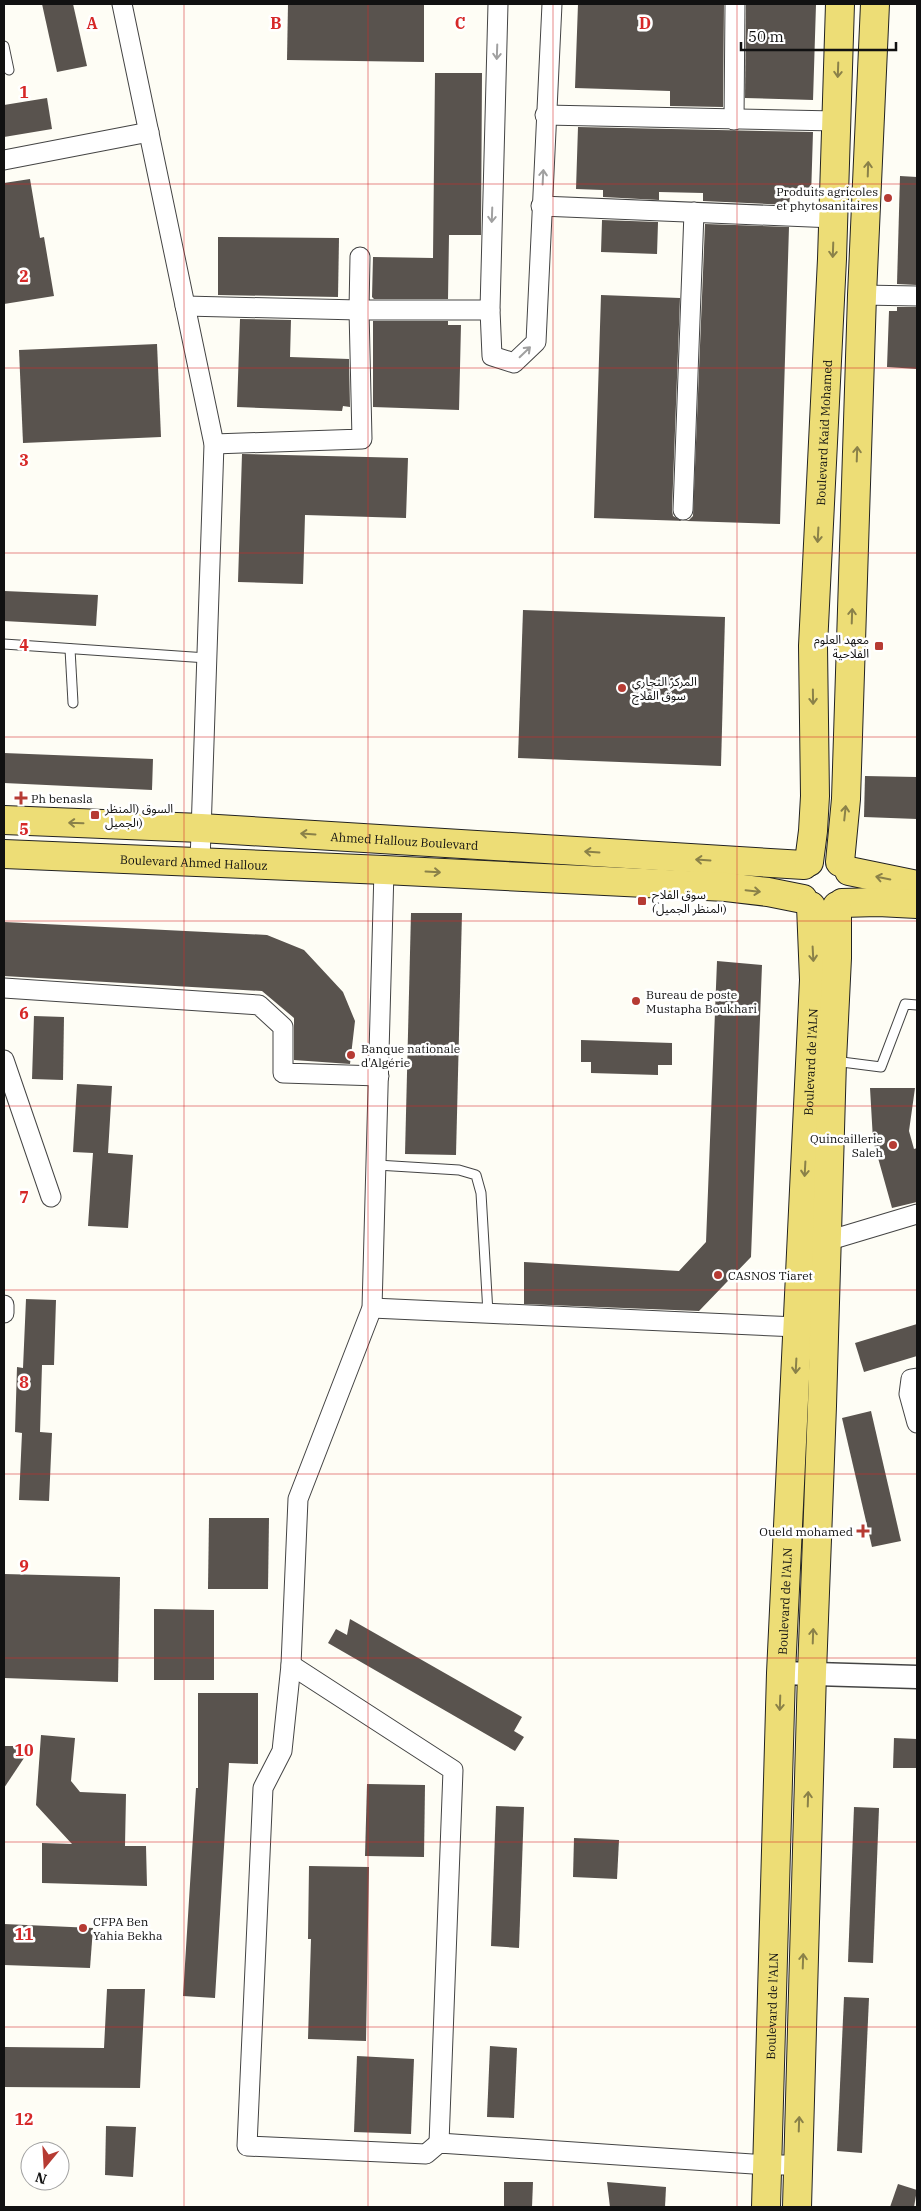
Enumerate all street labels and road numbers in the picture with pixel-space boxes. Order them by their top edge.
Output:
street label: Boulevard Kaid Mohamed [812,359,835,506]
street label: Ahmed Hallouz Boulevard [330,828,479,852]
street label: Boulevard Ahmed Hallouz [120,851,268,873]
street label: Boulevard de l'ALN [800,1008,820,1116]
street label: Boulevard de l'ALN [774,1547,794,1655]
street label: Boulevard de l'ALN [763,1952,781,2060]

